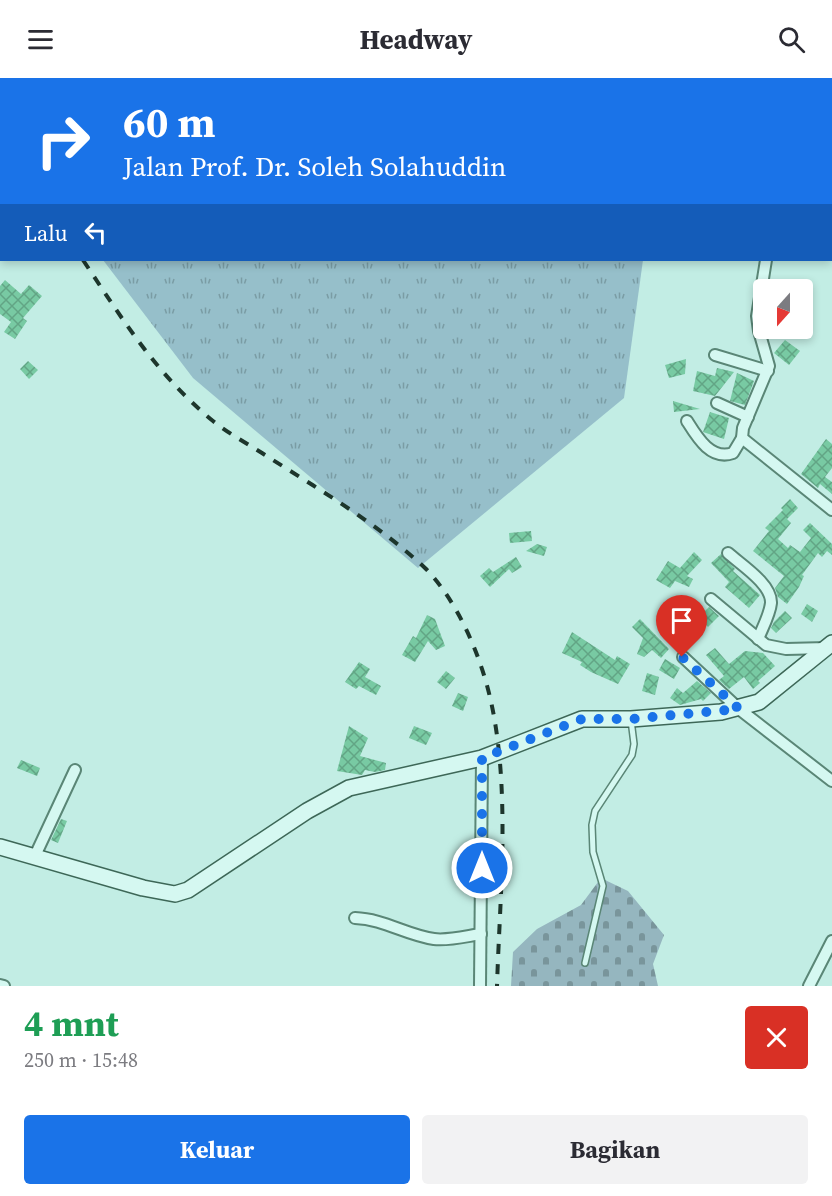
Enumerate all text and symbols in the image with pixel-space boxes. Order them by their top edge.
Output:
text: Headway [360,21,472,58]
icon: menu [24,23,57,56]
icon: search [775,23,808,56]
text: 60 m [123,93,216,151]
icon: right [24,102,102,180]
text: Jalan Prof. Dr. Soleh Solahuddin [123,148,506,185]
icon: left [79,216,112,249]
text: Lalu [24,218,67,248]
north arrow [753,279,813,339]
map controls [753,279,813,339]
pin [656,595,707,657]
icon: arrive [665,604,698,637]
position arrow [450,836,514,900]
text: 4 mnt [24,999,119,1048]
button: close [745,1006,808,1069]
text: 250 m · 15:48 [24,1046,138,1074]
button: Keluar [24,1115,410,1184]
button: Bagikan [422,1115,808,1184]

